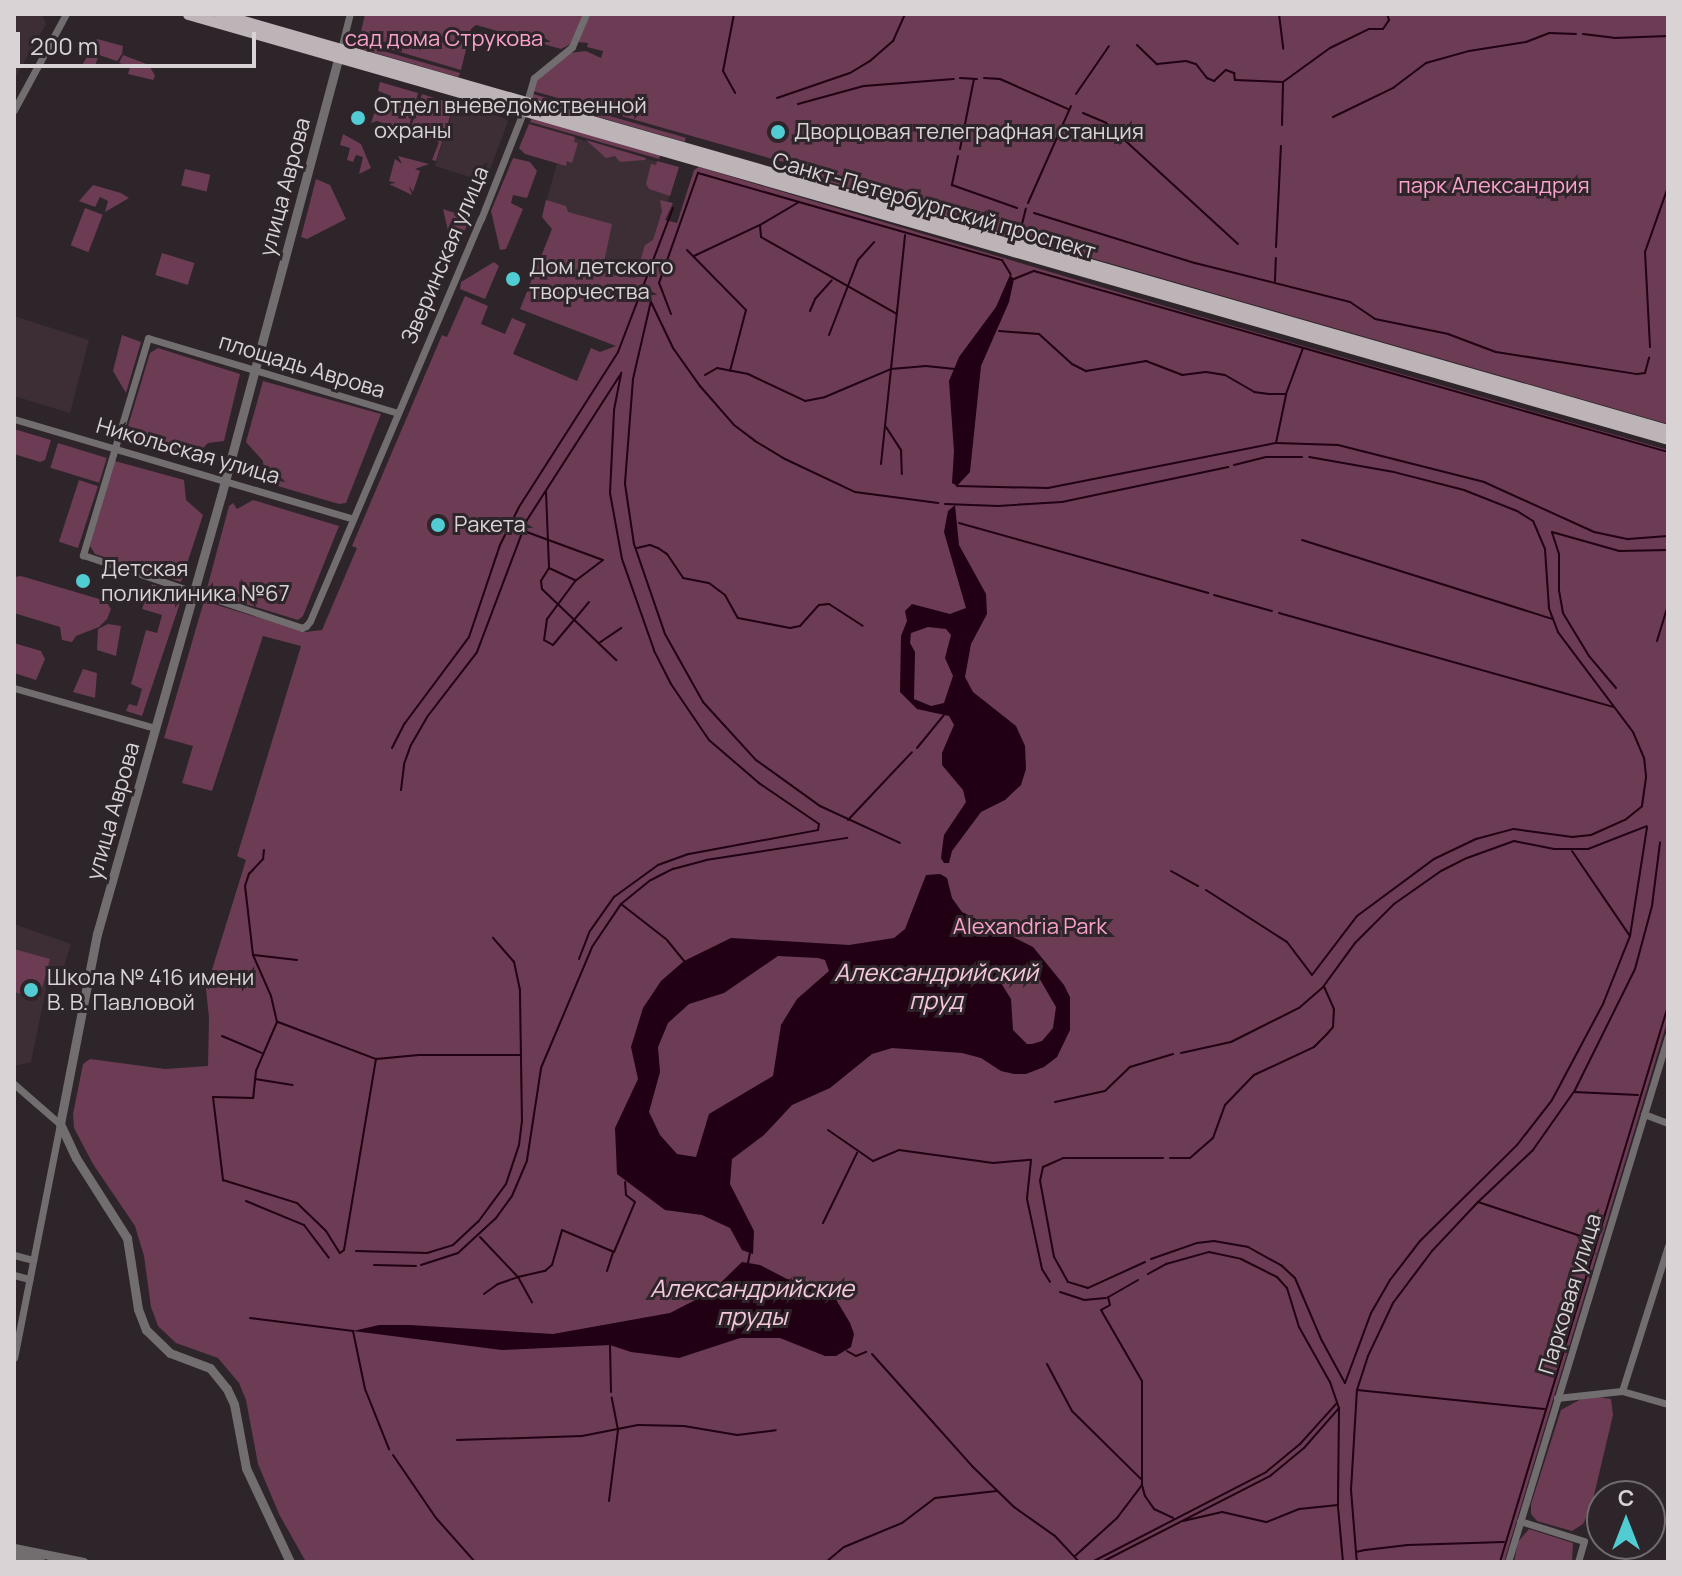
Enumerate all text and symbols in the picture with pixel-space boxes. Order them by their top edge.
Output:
scale bar [20,16,260,66]
park label: сад дома Струкова [345,26,543,52]
text: 200 m [30,29,98,62]
place label: Отдел вневедомственной охраны [374,92,647,144]
marker: Отдел вневедомственной охраны [349,109,367,127]
street label: улица Аврова [254,115,316,259]
place label: Дворцовая телеграфная станция [794,119,1144,145]
marker: Дворцовая телеграфная станция [769,123,787,141]
street label: Санкт-Петербургский проспект [769,147,1099,265]
street label: Зверинская улица [396,162,494,348]
park label: парк Александрия [1398,173,1590,199]
place label: Дом детского творчества [529,253,674,304]
marker: Дом детского творчества [504,270,522,288]
street label: площадь Аврова [216,328,388,404]
street label: Никольская улица [93,412,283,490]
place label: Ракета [454,512,526,538]
marker: Ракета [429,516,447,534]
place label: Детская поликлиника №67 [101,555,290,606]
marker: Детская поликлиника №67 [72,570,94,592]
street label: улица Аврова [81,739,145,883]
park label: Alexandria Park [953,914,1107,940]
water label: Александрийский пруд [834,958,1038,1014]
place label: Школа № 416 имени В. В. Павловой [47,964,254,1016]
marker: Школа № 416 имени В. В. Павловой [22,981,40,999]
street label: Парковая улица [1533,1210,1607,1378]
water label: Александрийские пруды [650,1274,854,1330]
north arrow [1586,1480,1666,1560]
text: С [1618,1483,1634,1513]

